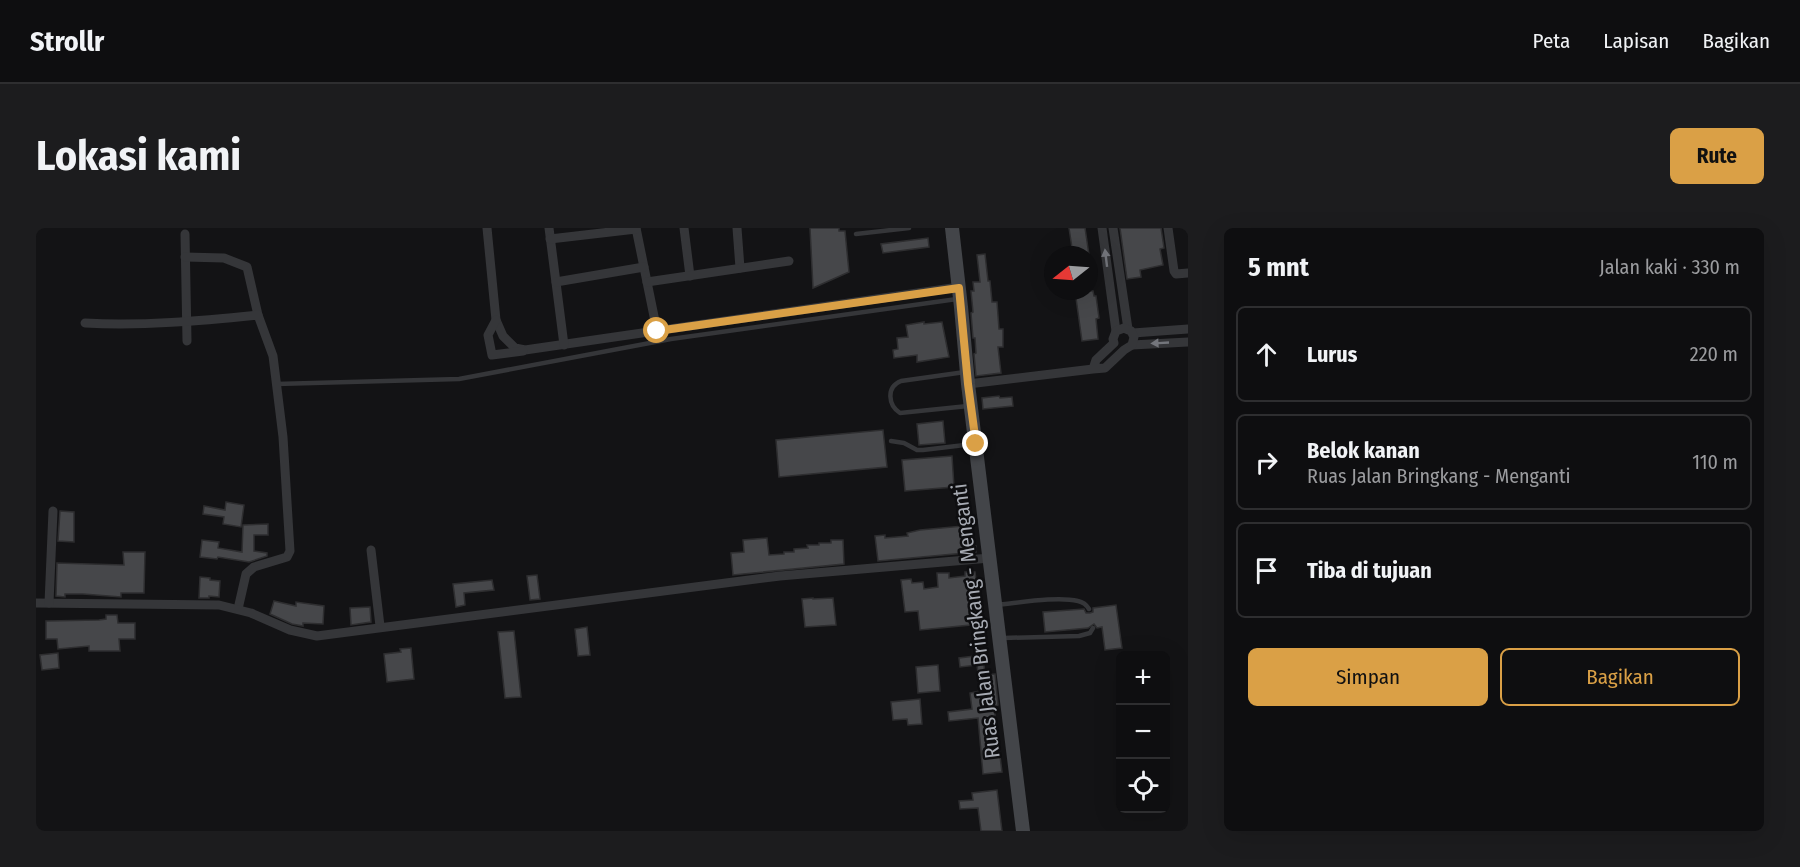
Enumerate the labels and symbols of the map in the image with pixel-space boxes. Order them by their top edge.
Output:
north arrow [1044,246,1098,300]
one-way arrow [1101,248,1111,267]
route start [643,317,669,343]
one-way arrow [1151,339,1170,348]
route end [962,430,988,456]
street label: Ruas Jalan Bringkang - Menganti [946,482,1006,760]

